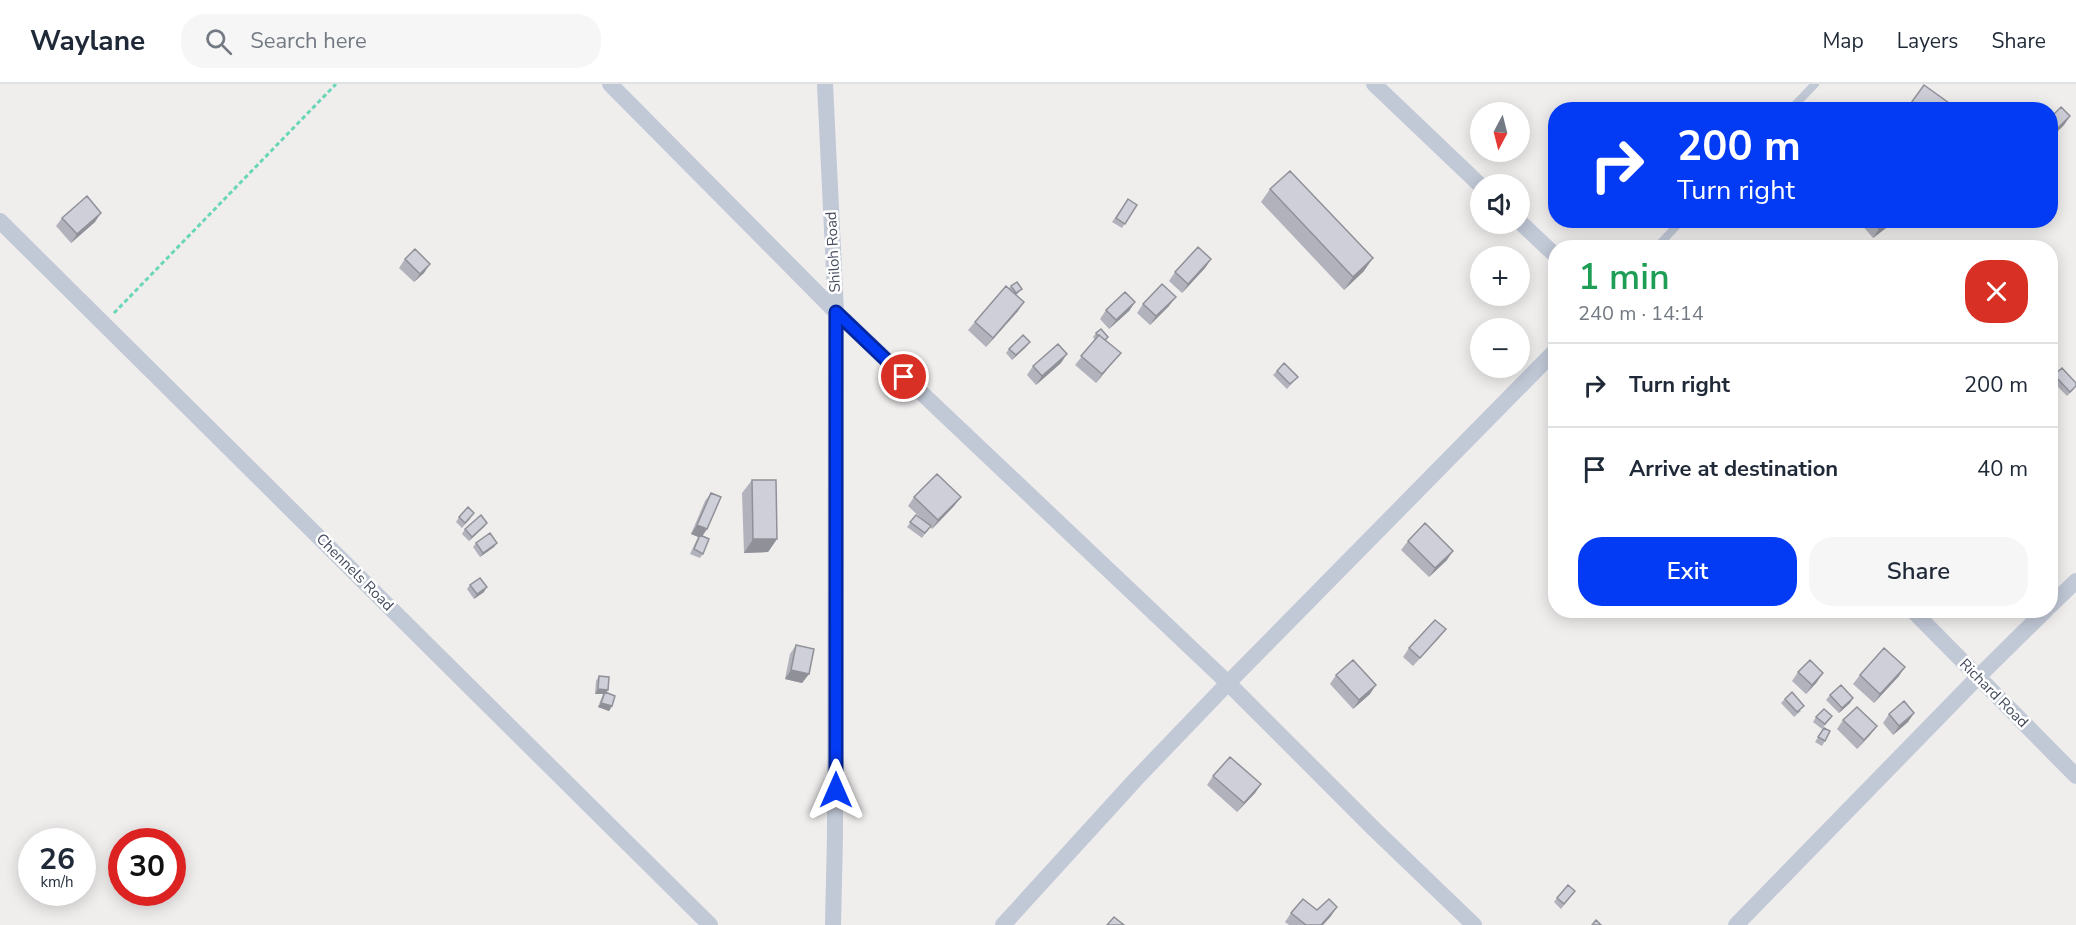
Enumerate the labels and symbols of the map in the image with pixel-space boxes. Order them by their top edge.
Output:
north arrow [1470,102,1530,162]
street label: Shiloh Road [821,211,845,293]
pin [878,351,929,402]
street label: Chennels Road [312,529,398,615]
street label: Richard Road [1955,654,2033,732]
position arrow [804,758,868,822]
speed limit sign: 30 [108,828,186,906]

